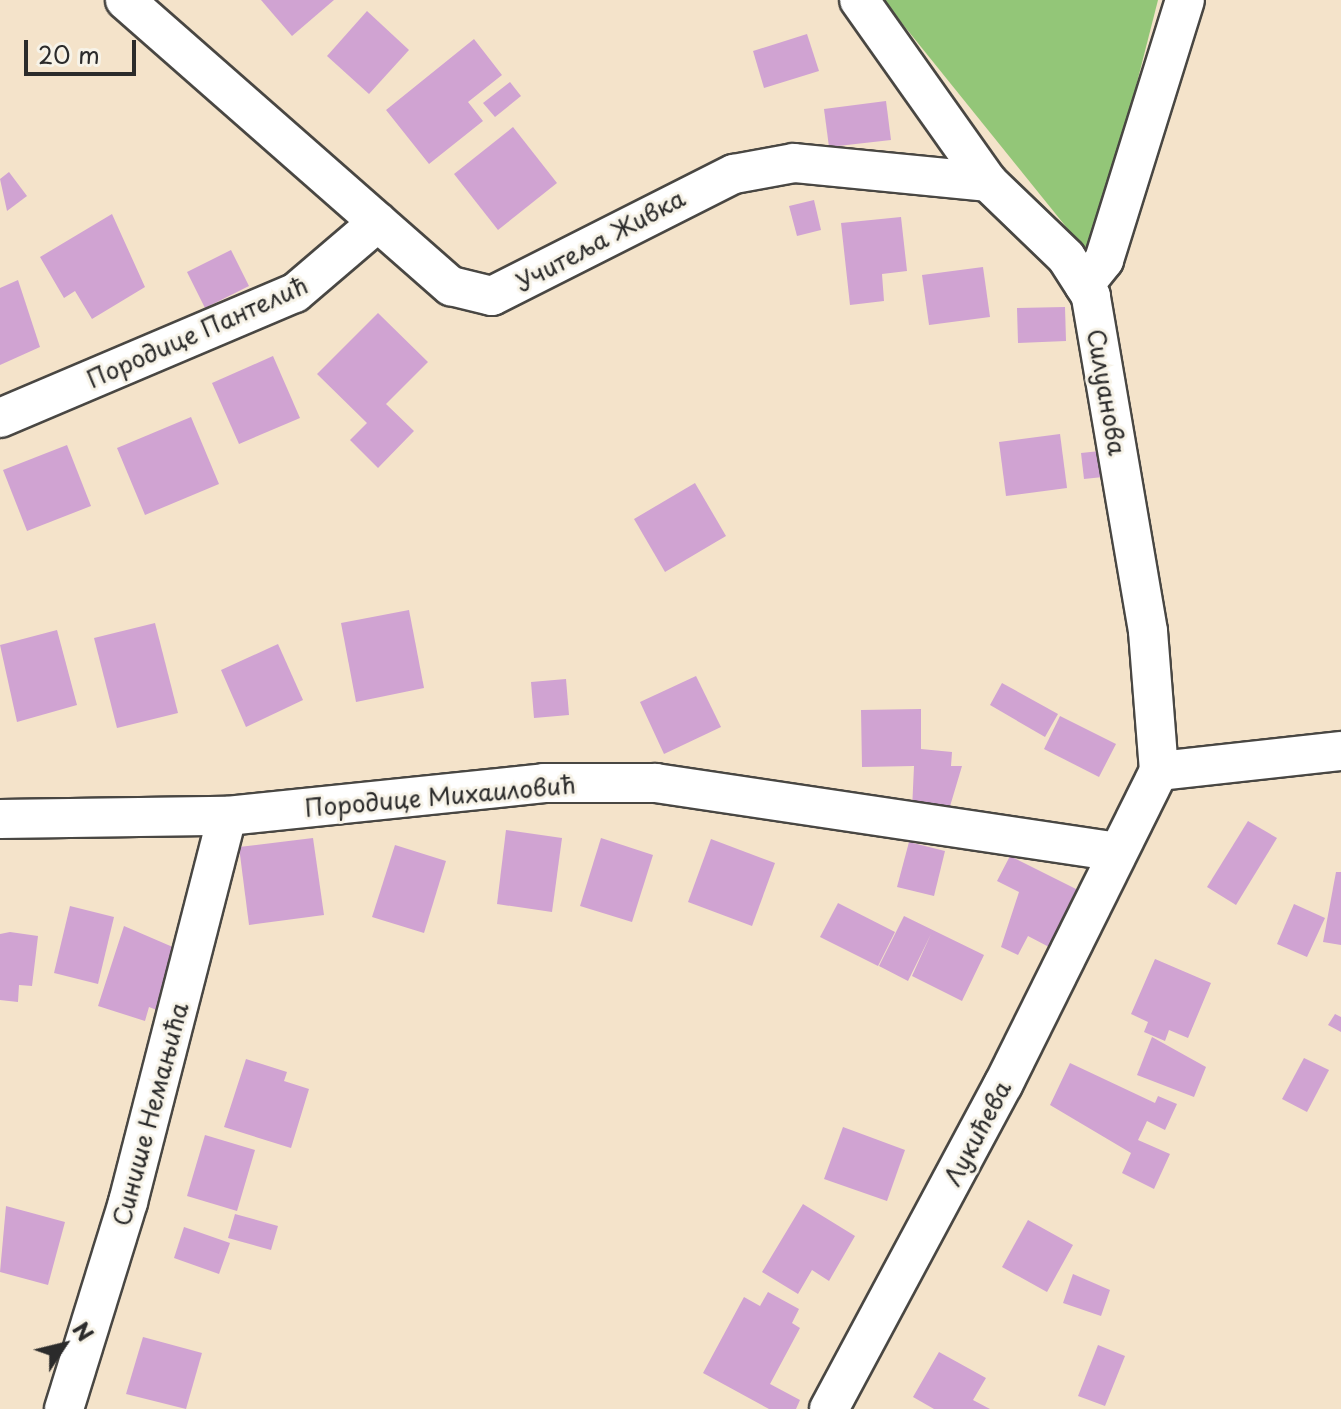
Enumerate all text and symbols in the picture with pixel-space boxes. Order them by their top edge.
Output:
scale bar [28,24,140,74]
text: 20 m [38,36,100,72]
street label: Учитеља Живка [510,183,690,297]
street label: Породице Пантелић [82,270,312,394]
street label: Силуанова [1082,327,1132,457]
street label: Породице Михаиловић [303,770,577,822]
street label: Синише Немањића [106,999,194,1229]
street label: Лукићева [937,1076,1017,1190]
north arrow [24,1305,104,1385]
text: N [66,1314,103,1348]

